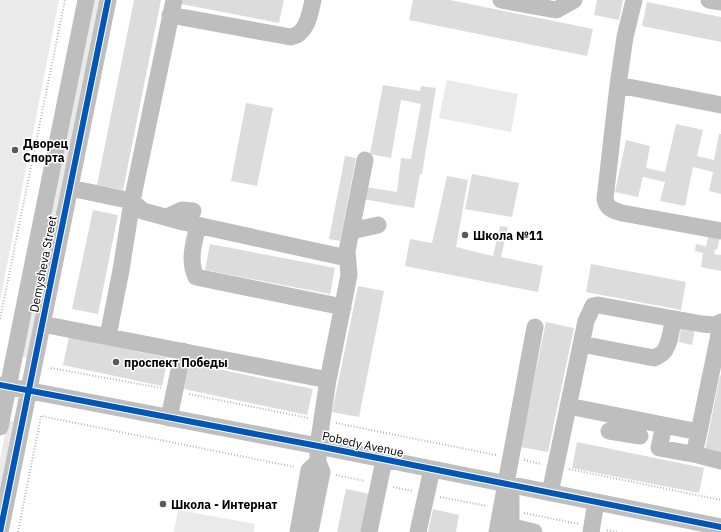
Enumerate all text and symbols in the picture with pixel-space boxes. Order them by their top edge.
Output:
place label: Дворец Спорта [23,136,69,165]
marker: Дворец Спорта [10,145,20,155]
street label: Demysheva Street [26,214,60,314]
place label: Школа №11 [473,228,543,243]
marker: Школа №11 [460,230,470,240]
place label: проспект Победы [124,355,228,370]
marker: проспект Победы [111,357,121,367]
street label: Pobedy Avenue [321,428,406,460]
place label: Школа - Интернат [171,497,278,512]
marker: Школа - Интернат [158,499,168,509]

